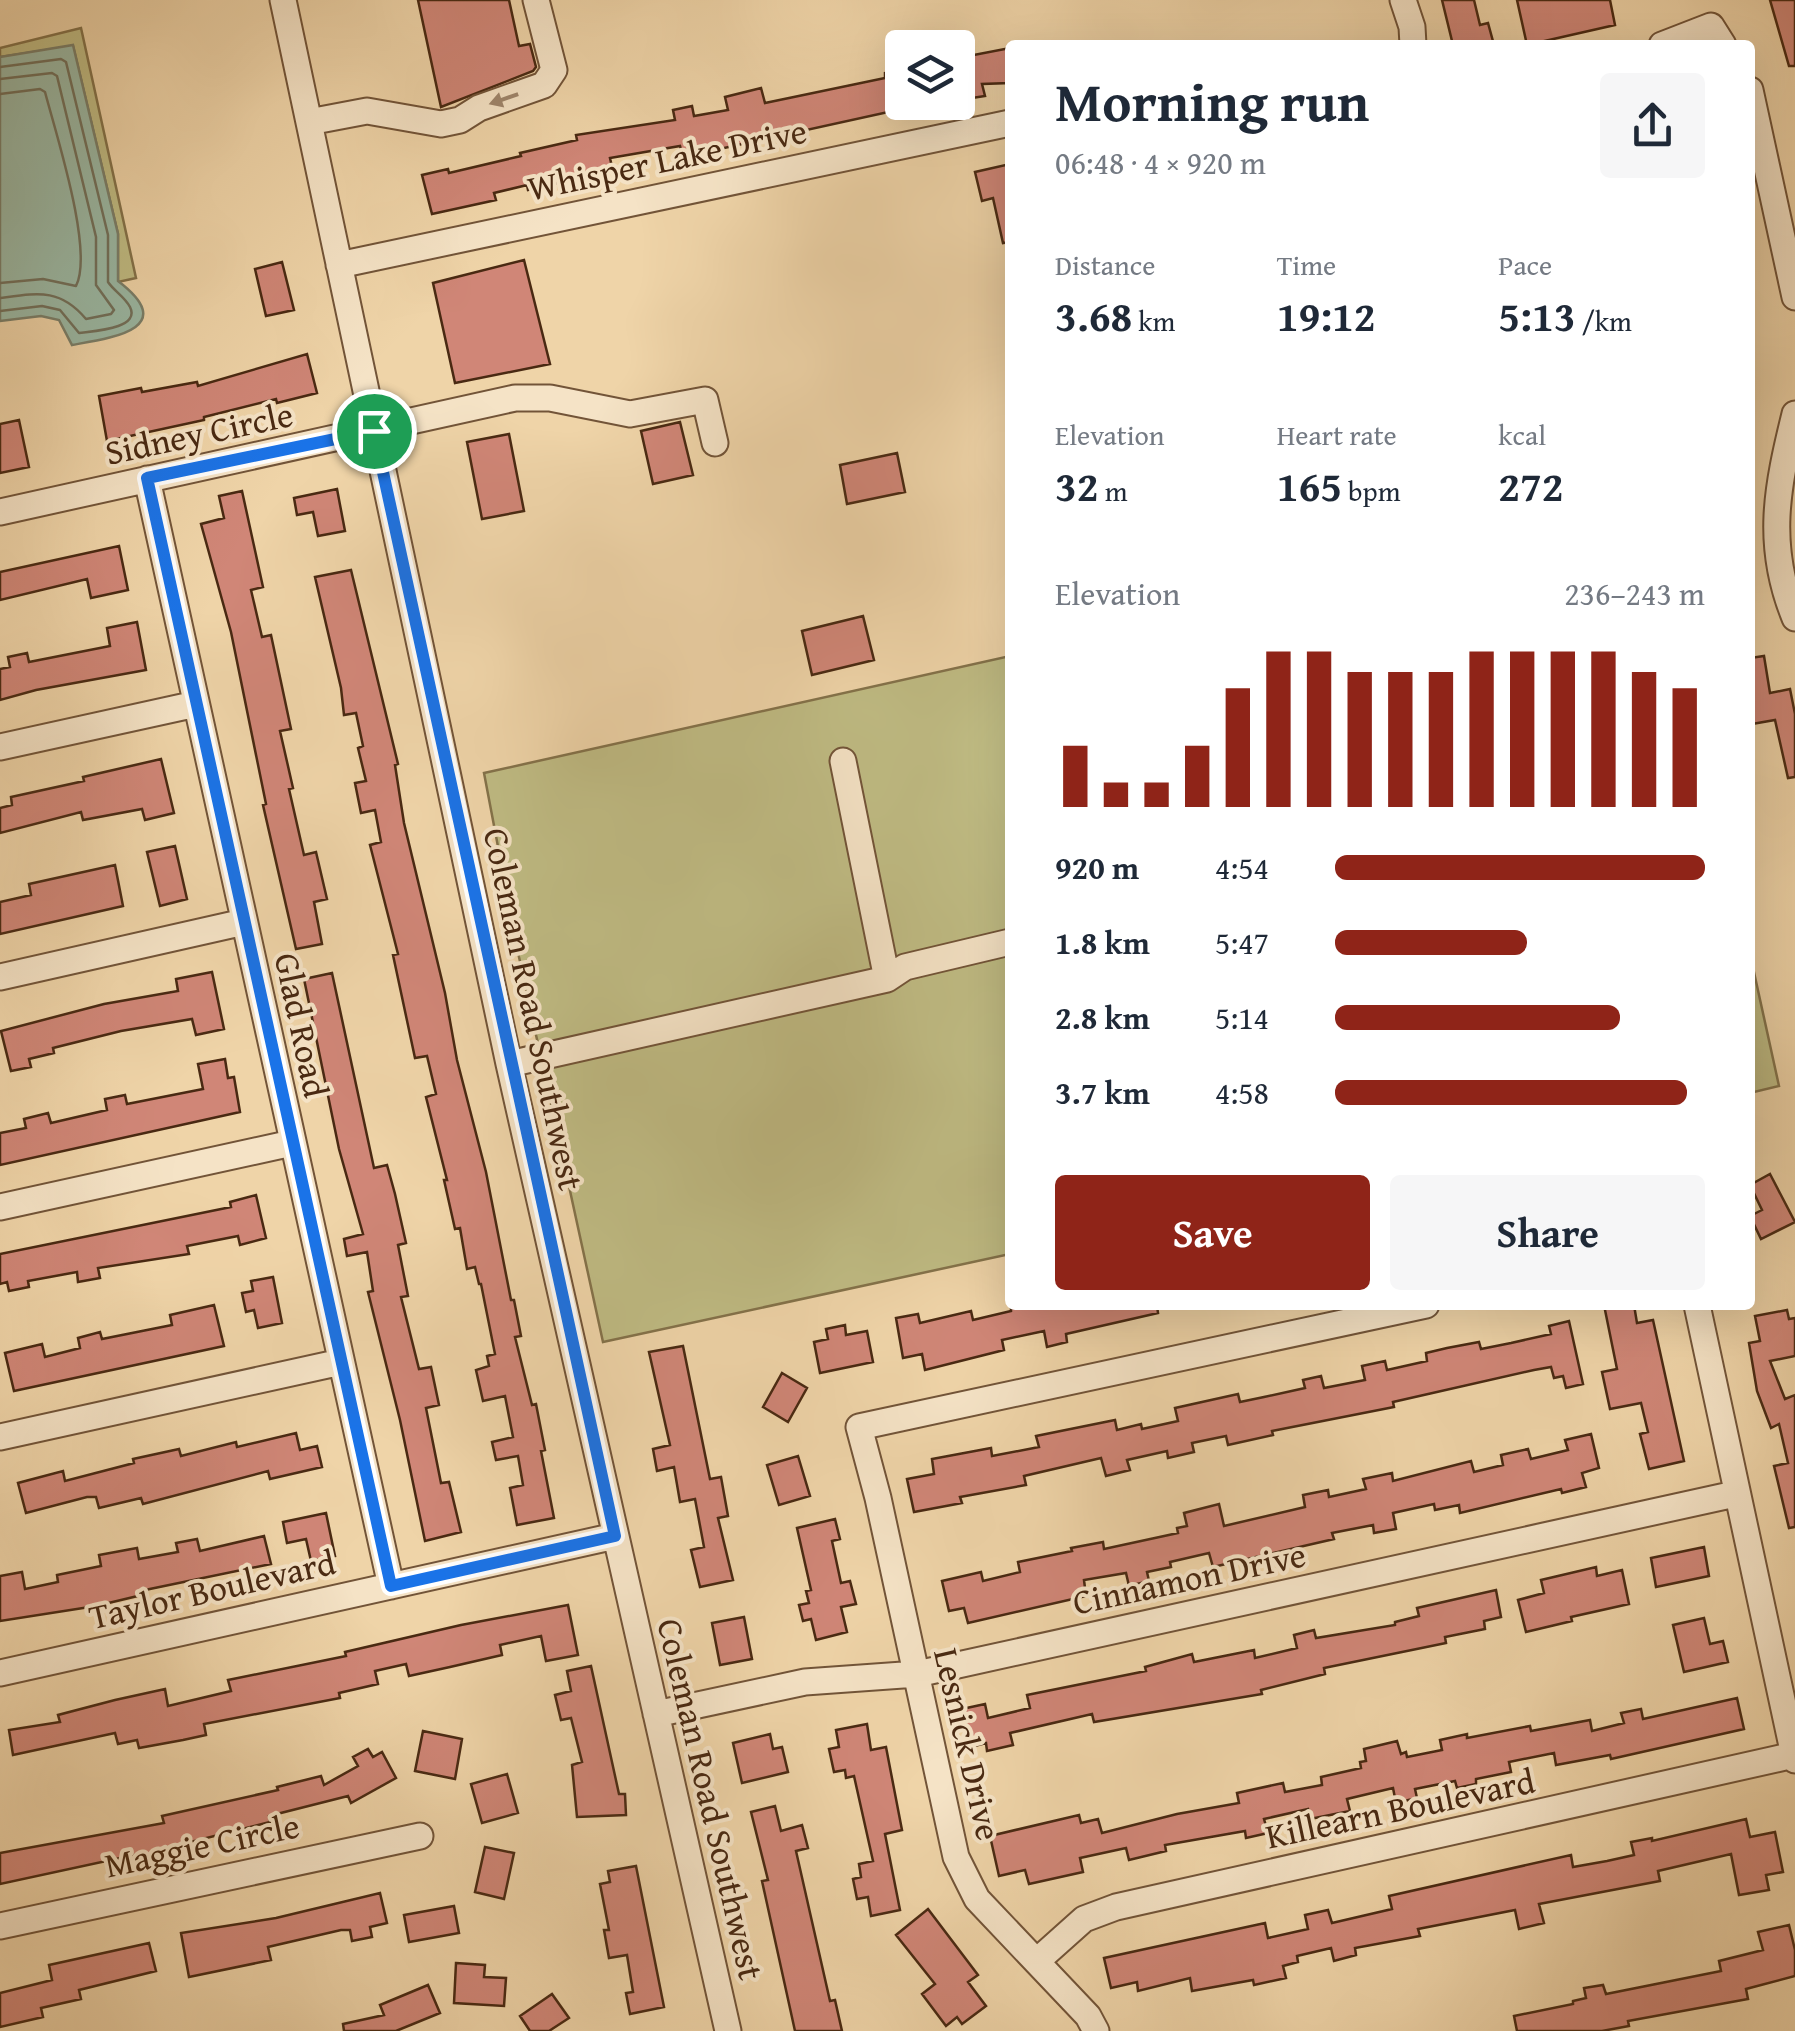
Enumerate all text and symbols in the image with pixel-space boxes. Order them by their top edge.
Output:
map controls [885,30,975,120]
button: layers [885,30,975,120]
text: Morning run [1055,61,1369,141]
button: share [1600,73,1705,178]
one-way arrow [489,92,519,107]
street label: Whisper Lake Drive [523,105,811,213]
text: 06:48 · 4 × 920 m [1055,139,1266,186]
text: Distance [1055,244,1155,285]
text: Time [1277,244,1336,285]
text: Pace [1498,244,1552,285]
text: 3.68 [1055,285,1132,346]
text: 19:12 [1277,285,1376,346]
text: 5:13 [1498,285,1575,346]
text: km [1132,300,1175,341]
text: /km [1575,300,1632,341]
street label: Sidney Circle [100,388,298,478]
pin [332,389,417,474]
icon: arrive [347,404,402,459]
text: Elevation [1055,414,1165,455]
text: Heart rate [1277,414,1397,455]
text: kcal [1498,414,1546,455]
text: 32 [1055,455,1099,516]
text: 165 [1277,455,1342,516]
text: 272 [1498,455,1564,516]
text: m [1099,470,1128,511]
text: bpm [1342,470,1401,511]
text: Elevation [1055,570,1180,617]
text: 236–243 m [1564,570,1705,617]
street label: Coleman Road Southwest [471,823,597,1195]
text: 920 m [1055,844,1139,891]
text: 4:54 [1215,844,1269,891]
text: 1.8 km [1055,919,1150,966]
text: 5:47 [1215,919,1269,966]
street label: Glad Road [262,948,342,1102]
text: 2.8 km [1055,994,1150,1041]
text: 5:14 [1215,994,1269,1041]
text: 3.7 km [1055,1069,1150,1116]
text: 4:58 [1215,1069,1269,1116]
button: Save [1055,1175,1370,1290]
button: Share [1390,1175,1705,1290]
street label: Cinnamon Drive [1068,1528,1310,1628]
street label: Taylor Boulevard [84,1536,340,1642]
street label: Coleman Road Southwest [645,1613,777,1985]
street label: Lesnick Drive [921,1643,1015,1845]
street label: Killearn Boulevard [1261,1755,1540,1861]
street label: Maggie Circle [100,1799,304,1891]

